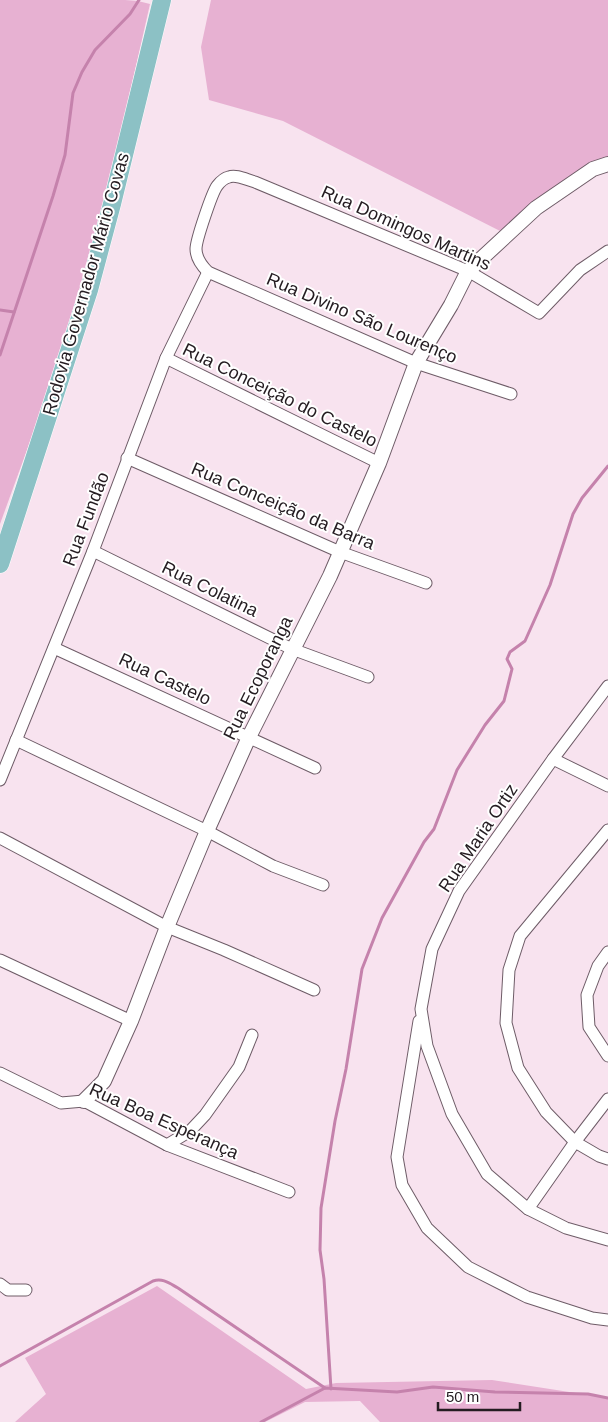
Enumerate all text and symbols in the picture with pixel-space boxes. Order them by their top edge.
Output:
street label: Rodovia Governador Mário Covas [39,150,133,418]
street label: Rua Domingos Martins [318,182,494,274]
street label: Rua Divino São Lourenço [264,269,460,367]
street label: Rua Conceição do Castelo [179,339,381,451]
street label: Rua Conceição da Barra [188,458,379,554]
street label: Rua Fundão [59,469,113,569]
street label: Rua Colatina [159,557,262,621]
street label: Rua Ecoporanga [219,612,297,743]
street label: Rua Castelo [116,649,214,709]
street label: Rua Maria Ortiz [434,780,522,896]
street label: Rua Boa Esperança [86,1079,243,1163]
scale bar [438,1380,520,1412]
text: 50 m [446,1388,479,1405]

